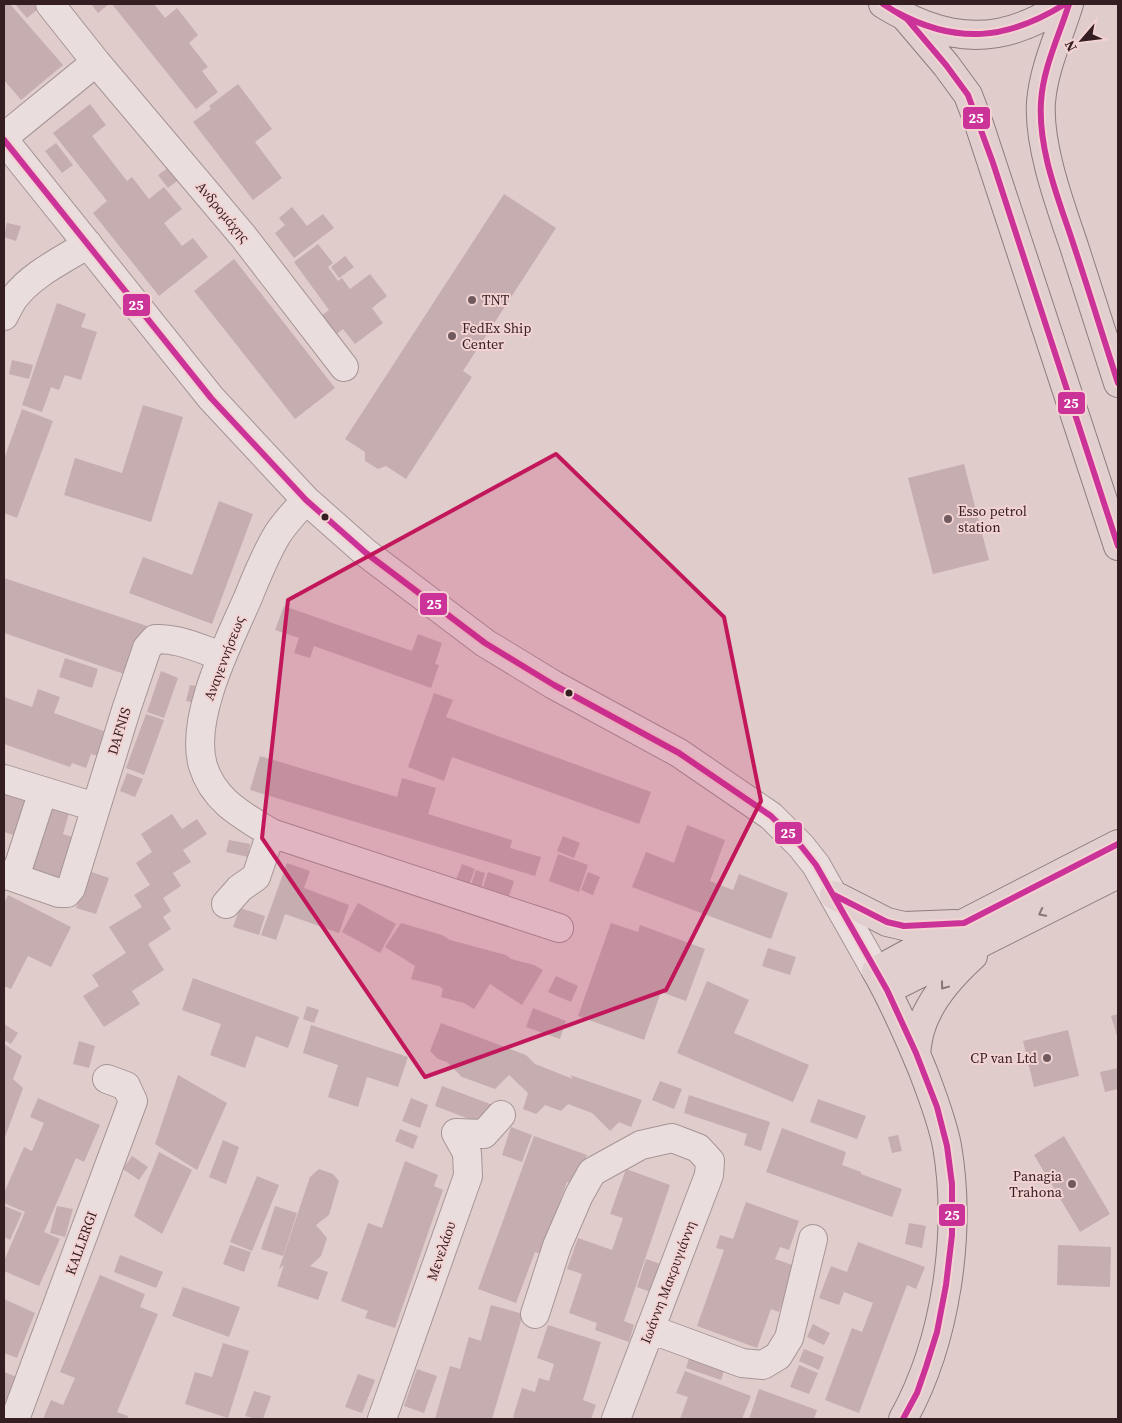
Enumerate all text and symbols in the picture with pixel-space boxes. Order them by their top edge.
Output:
north arrow [1057,15,1107,65]
text: N [1059,37,1082,55]
line badge: 25 [962,106,991,130]
text: 25 [968,108,984,128]
street label: Ανδρομάχης [191,177,255,247]
place label: TNT [482,290,510,310]
line badge: 25 [122,293,151,317]
marker: TNT [466,294,478,306]
text: 25 [128,295,144,315]
place label: FedEx Ship Center [462,318,531,354]
marker: FedEx Ship Center [446,330,458,342]
line badge: 25 [1057,391,1086,415]
text: 25 [1063,393,1079,413]
place label: Esso petrol station [958,501,1027,537]
unlabelled marker [320,512,330,522]
marker: Esso petrol station [942,513,954,525]
line badge: 25 [419,592,448,616]
text: 25 [426,594,442,614]
street label: Αναγεννήσεως [199,613,249,703]
unlabelled marker [564,688,574,698]
street label: DAFNIS [102,705,136,757]
line badge: 25 [774,821,803,845]
text: 25 [780,823,796,843]
one-way arrow [1038,907,1047,917]
one-way arrow [941,980,950,990]
place label: CP van Ltd [970,1048,1037,1068]
marker: CP van Ltd [1041,1052,1053,1064]
place label: Panagia Trahona [1009,1166,1063,1202]
marker: Panagia Trahona [1066,1178,1078,1190]
line badge: 25 [938,1203,966,1227]
text: 25 [944,1205,960,1225]
street label: KALLERGI [60,1208,102,1278]
street label: Ιωάννη Μακρυγιάννη [635,1218,701,1346]
street label: Μενελάου [422,1219,460,1283]

